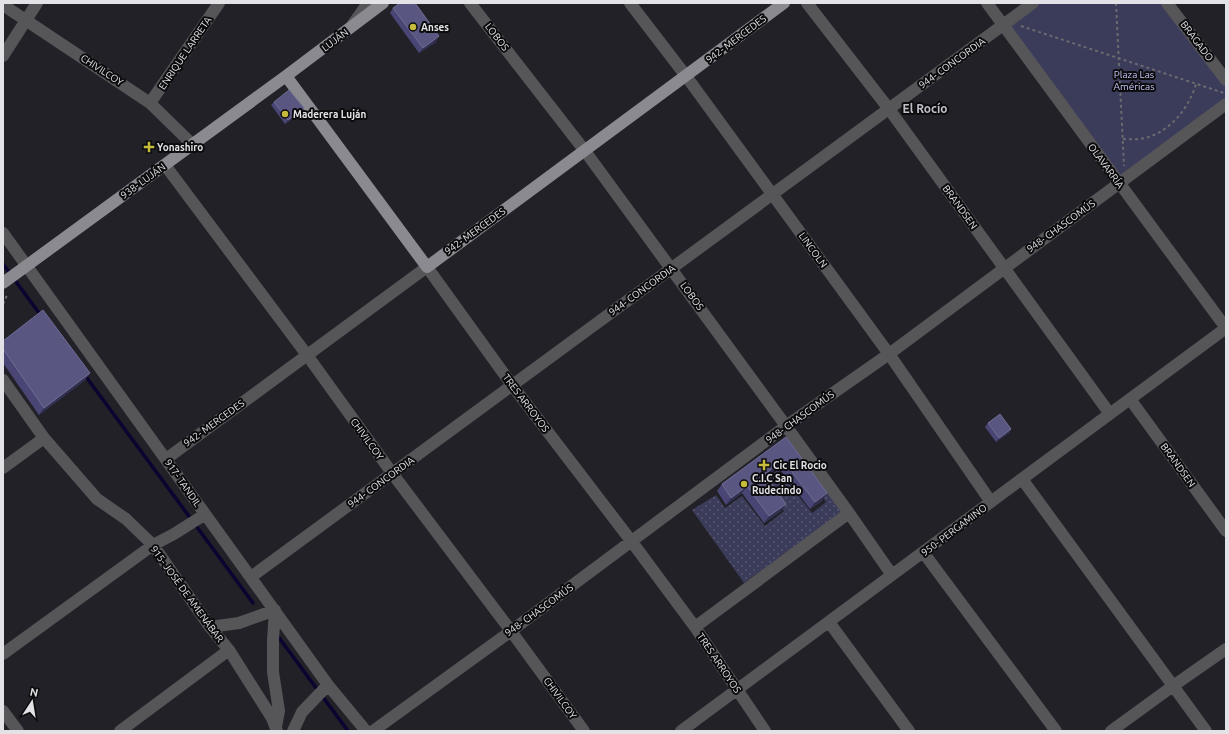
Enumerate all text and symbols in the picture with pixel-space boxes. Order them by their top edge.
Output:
street label: 942- MERCEDES [704,13,768,65]
street label: ENRIQUE LARRETA [157,14,214,92]
street label: BRAGADO [1178,19,1216,63]
street label: LOBOS [483,21,511,53]
marker: Anses [408,22,418,32]
place label: Anses [421,22,449,33]
street label: LUJÁN [319,26,350,54]
street label: 944- CONCORDIA [917,35,988,91]
street label: CHIVILCOY [79,52,126,88]
park label: Plaza Las Américas [1114,69,1154,92]
district label: El Rocío [903,102,947,115]
marker: Maderera Luján [280,109,290,119]
place label: Maderera Luján [293,109,366,120]
street label: OLAVARRÍA [1086,141,1127,191]
marker: Yonashiro [144,142,154,152]
place label: Yonashiro [157,142,203,153]
street label: 938- LUJÁN [118,160,167,201]
street label: BRANDSEN [940,183,980,231]
street label: 948- CHASCOMÚS [1024,197,1097,254]
street label: 942- MERCEDES [443,205,507,257]
street label: LINCOLN [797,230,829,270]
street label: 944- CONCORDIA [607,262,678,318]
street label: LOBOS [678,280,706,312]
street label: TRES ARROYOS [501,372,551,434]
street label: 948- CHASCOMÚS [763,388,836,445]
street label: 942- MERCEDES [182,397,246,449]
street label: CHIVILCOY [348,416,386,462]
street label: BRANDSEN [1158,441,1198,489]
street label: 944- CONCORDIA [346,454,417,510]
street label: 917- TANDIL [163,457,203,509]
marker: Cic El Rocio [758,459,770,471]
place label: Cic El Rocio [773,460,827,471]
place label: C.I.C San Rudecindo [752,473,802,496]
marker: C.I.C San Rudecindo [739,479,749,489]
street label: 950- PERGAMINO [919,502,989,558]
street label: 915- JOSÉ DE AMENÁBAR [148,543,226,644]
street label: 948- CHASCOMÚS [502,581,575,638]
street label: TRES ARROYOS [695,631,743,695]
street label: CHIVILCOY [541,675,579,721]
north arrow [12,682,52,722]
text: N [29,685,39,699]

